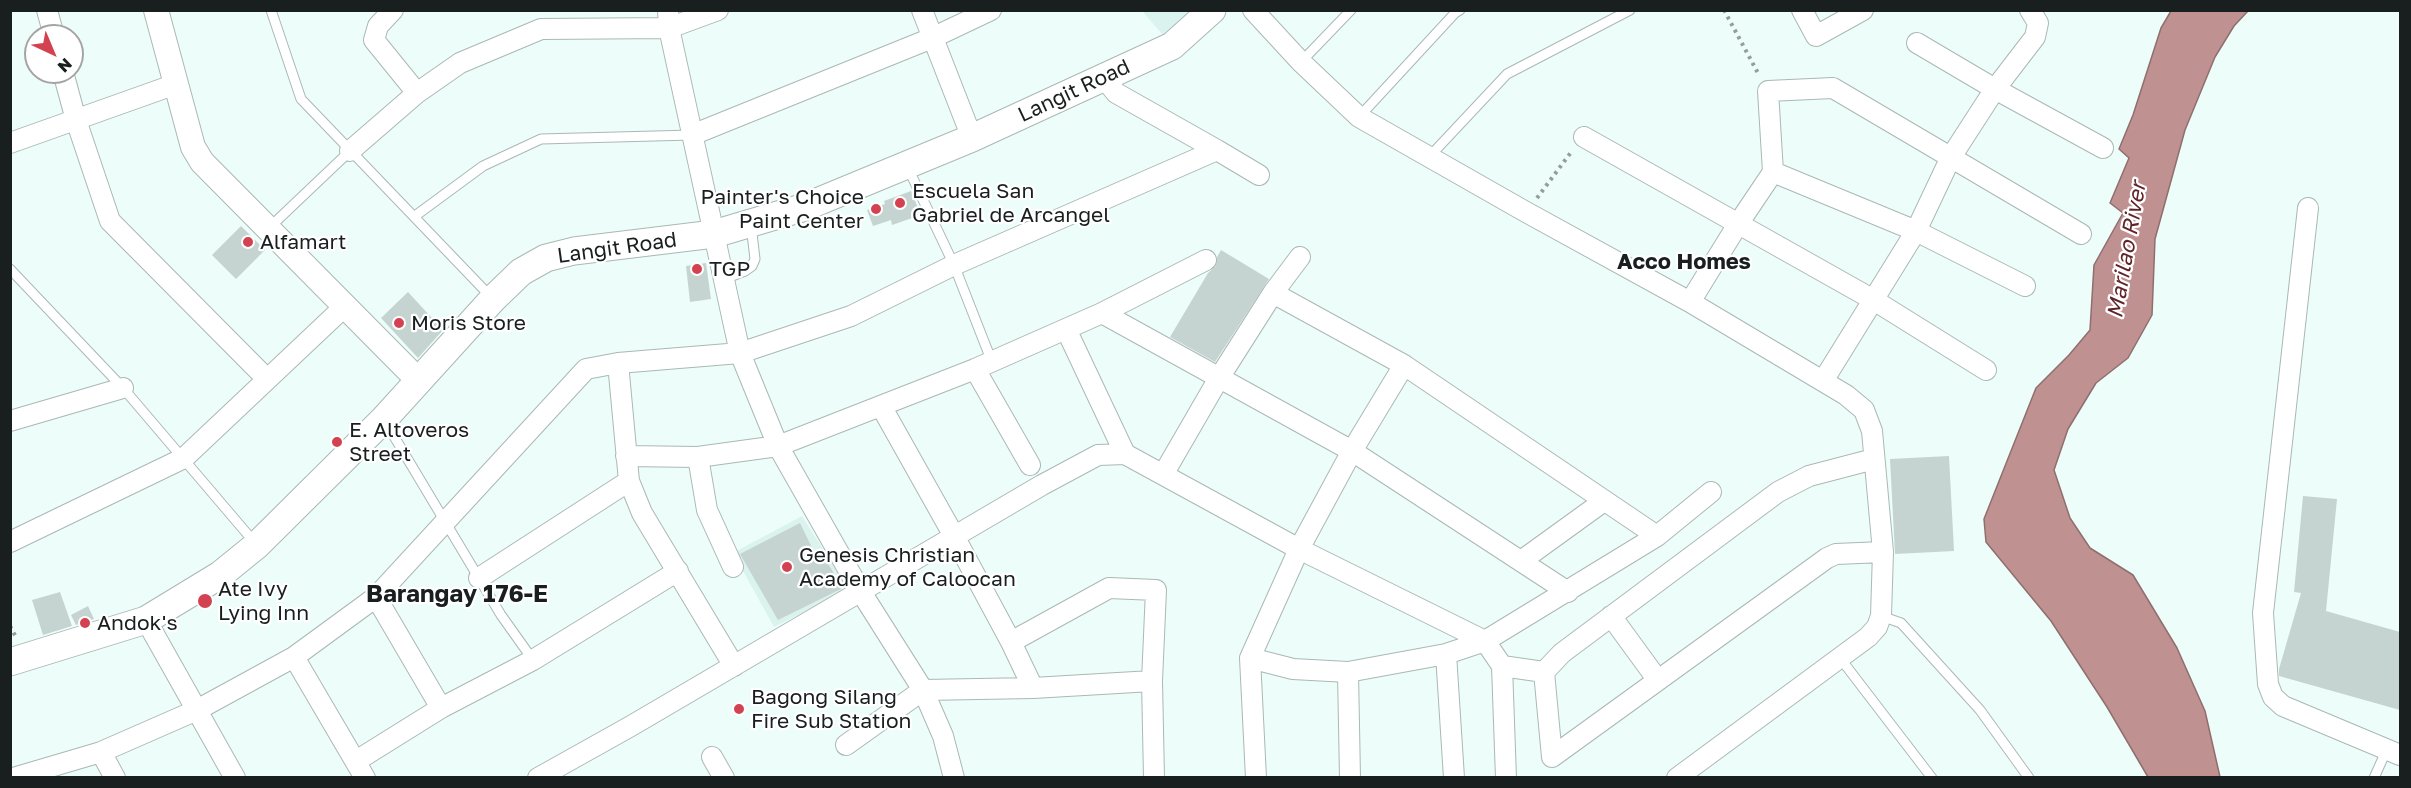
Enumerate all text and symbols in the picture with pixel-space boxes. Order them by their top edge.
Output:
north arrow [24,24,84,84]
text: N [54,54,76,77]
street label: Langit Road [1014,54,1134,128]
place label: Escuela San Gabriel de Arcangel [912,178,1110,228]
water label: Marilao River [2102,180,2152,320]
place label: Painter's Choice Paint Center [701,184,864,234]
marker: Escuela San Gabriel de Arcangel [893,196,907,210]
marker: Painter's Choice Paint Center [869,202,883,216]
street label: Langit Road [556,227,678,269]
place label: Alfamart [260,229,347,255]
marker: Alfamart [241,235,255,249]
district label: Acco Homes [1617,249,1751,275]
place label: TGP [709,256,750,282]
marker: TGP [690,262,704,276]
place label: Moris Store [411,310,526,336]
marker: Moris Store [392,316,406,330]
place label: E. Altoveros Street [349,417,469,467]
marker: E. Altoveros Street [330,435,344,449]
place label: Genesis Christian Academy of Caloocan [799,542,1016,592]
marker: Genesis Christian Academy of Caloocan [780,560,794,574]
place label: Ate Ivy Lying Inn [218,576,309,626]
district label: Barangay 176-E [366,580,548,608]
marker: Ate Ivy Lying Inn [196,592,214,610]
place label: Andok's [97,610,178,636]
marker: Andok's [78,616,92,630]
place label: Bagong Silang Fire Sub Station [751,684,911,734]
marker: Bagong Silang Fire Sub Station [732,702,746,716]

